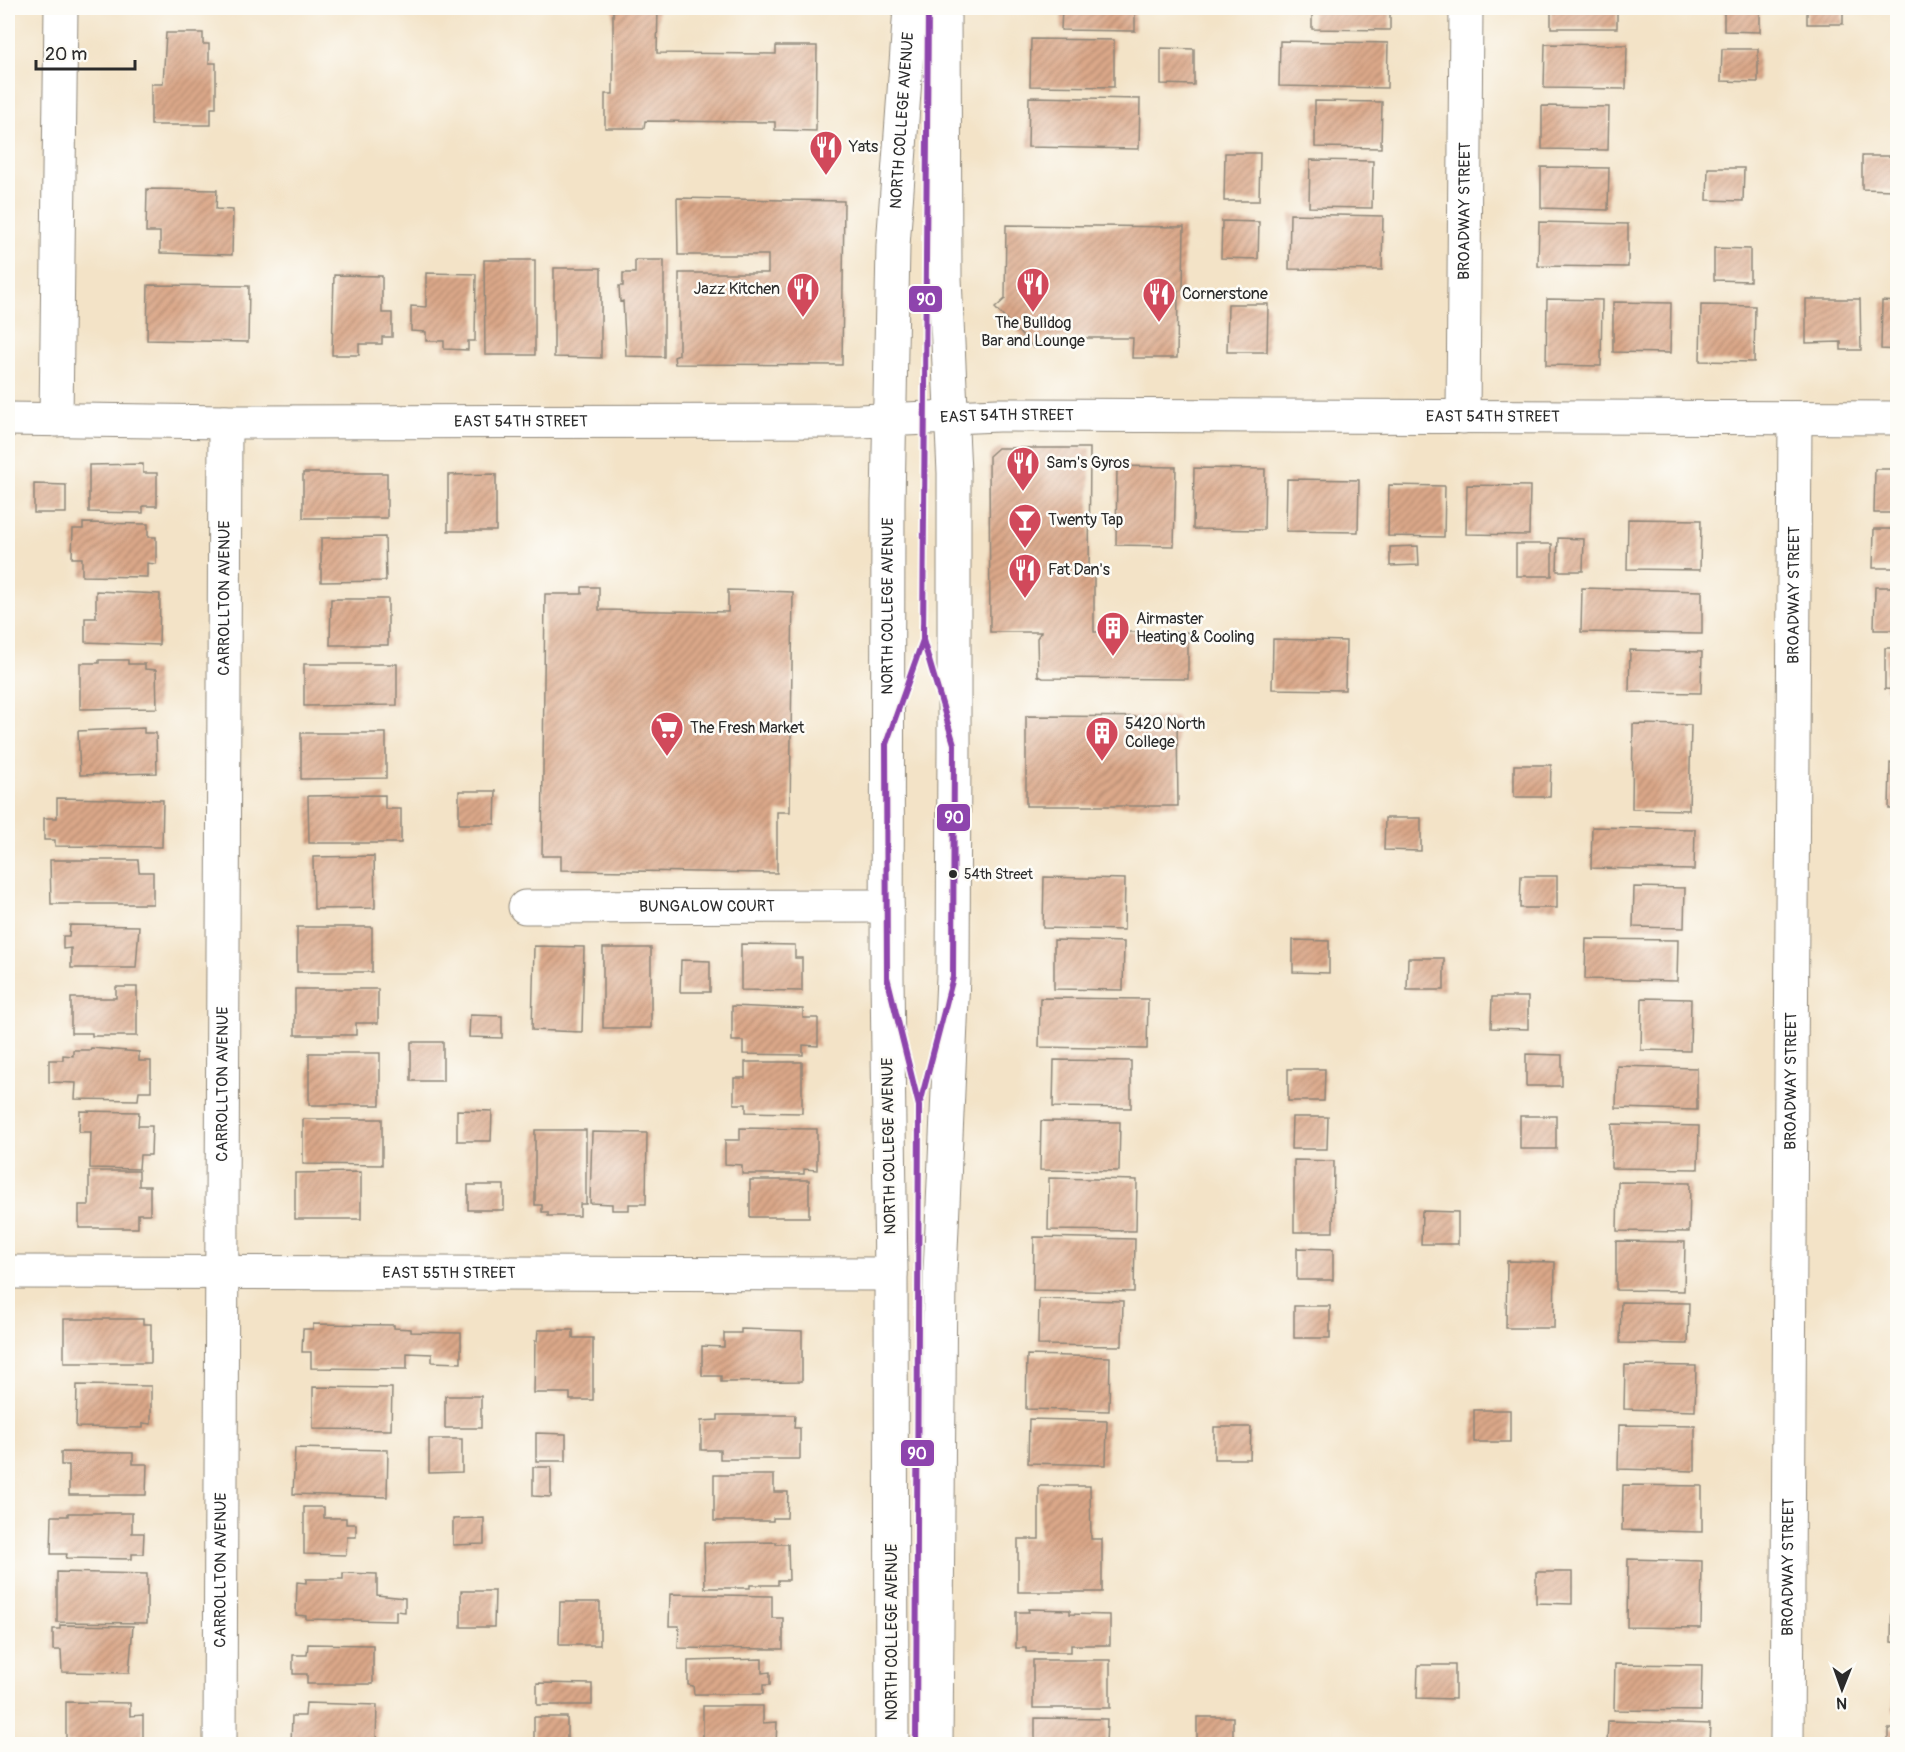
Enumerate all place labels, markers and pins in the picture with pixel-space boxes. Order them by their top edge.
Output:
restaurant icon: Yats [808,129,844,176]
place label: Yats [848,137,878,157]
restaurant icon: The Bulldog Bar and Lounge [1015,266,1051,313]
restaurant icon: Jazz Kitchen [785,271,821,318]
restaurant icon: Cornerstone [1141,276,1177,323]
place label: Jazz Kitchen [694,279,780,299]
place label: Cornerstone [1182,284,1268,304]
place label: The Bulldog Bar and Lounge [981,313,1085,351]
restaurant icon: Sam's Gyros [1005,445,1041,492]
place label: Sam's Gyros [1046,453,1129,473]
bar icon: Twenty Tap [1007,502,1043,549]
place label: Twenty Tap [1048,510,1123,530]
restaurant icon: Fat Dan's [1007,552,1043,599]
place label: Fat Dan's [1048,560,1110,580]
place label: Airmaster Heating & Cooling [1136,609,1254,647]
building icon: Airmaster Heating & Cooling [1095,610,1131,657]
supermarket icon: The Fresh Market [649,710,685,757]
place label: 5420 North College [1125,714,1205,752]
building icon: 5420 North College [1084,715,1120,762]
place label: The Fresh Market [690,718,805,738]
place label: 54th Street [964,866,1033,883]
marker: 54th Street [947,868,959,880]

